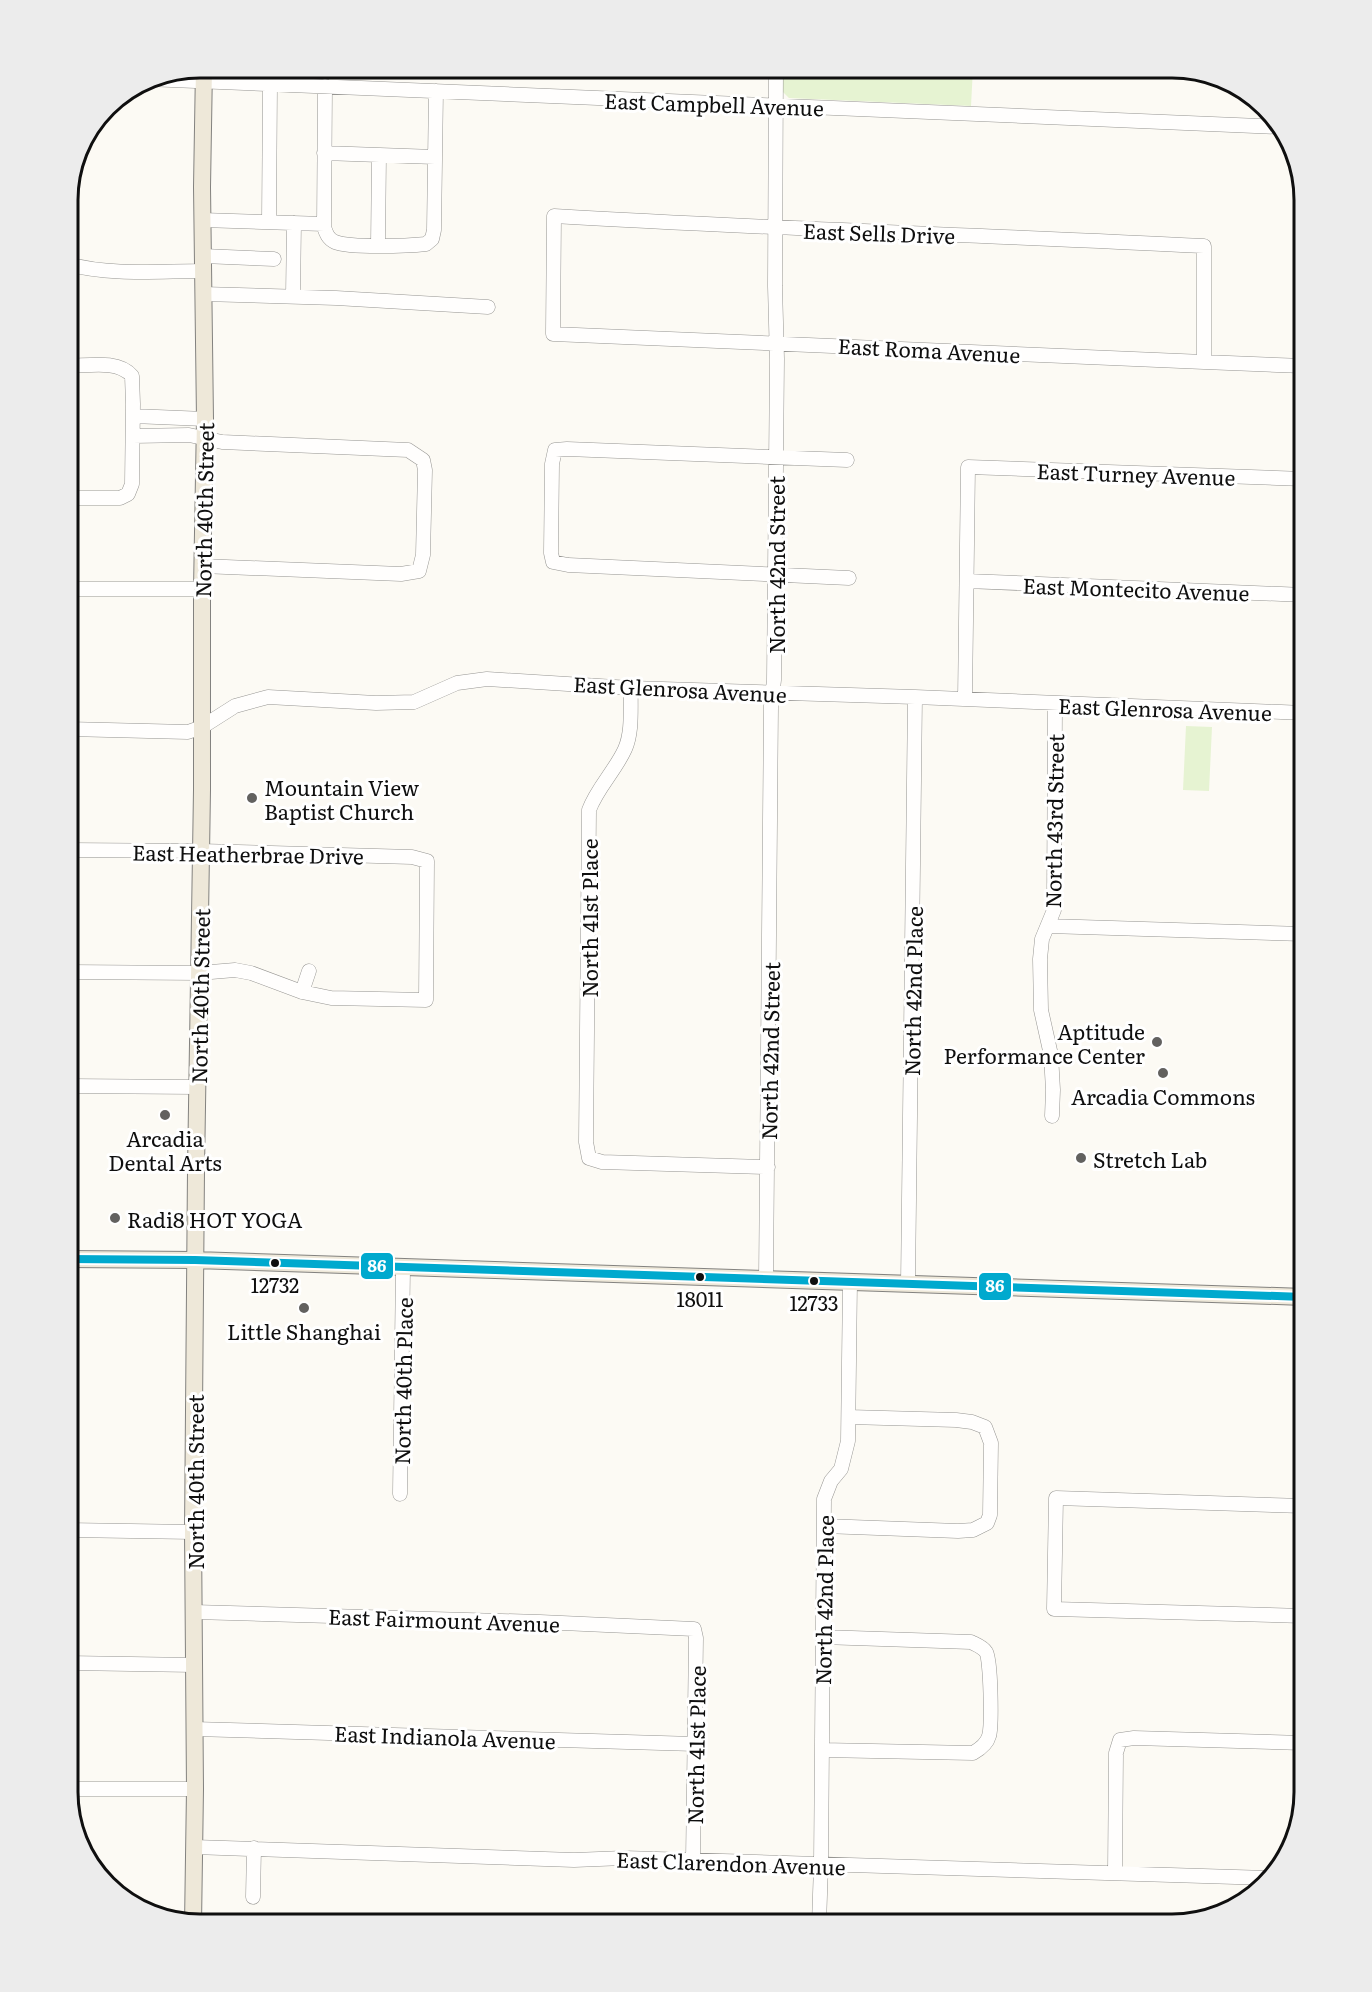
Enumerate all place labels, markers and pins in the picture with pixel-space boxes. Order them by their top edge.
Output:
place label: Mountain View Baptist Church [264,771,419,826]
marker: Mountain View Baptist Church [245,791,259,805]
place label: Aptitude Performance Center [943,1015,1145,1070]
marker: Aptitude Performance Center [1150,1035,1164,1049]
marker: Arcadia Commons [1156,1066,1170,1080]
place label: Arcadia Commons [1071,1080,1255,1111]
marker: Arcadia Dental Arts [158,1108,172,1122]
place label: Arcadia Dental Arts [108,1122,222,1177]
place label: Stretch Lab [1093,1143,1207,1174]
marker: Stretch Lab [1074,1151,1088,1165]
place label: Radi8 HOT YOGA [127,1203,303,1234]
marker: Radi8 HOT YOGA [108,1211,122,1225]
marker: 12732 [269,1257,281,1269]
place label: 12732 [251,1269,299,1299]
marker: 18011 [694,1271,706,1283]
marker: 12733 [808,1275,820,1287]
place label: 18011 [677,1283,724,1313]
place label: 12733 [789,1287,839,1317]
marker: Little Shanghai [297,1301,311,1315]
place label: Little Shanghai [227,1315,381,1346]

